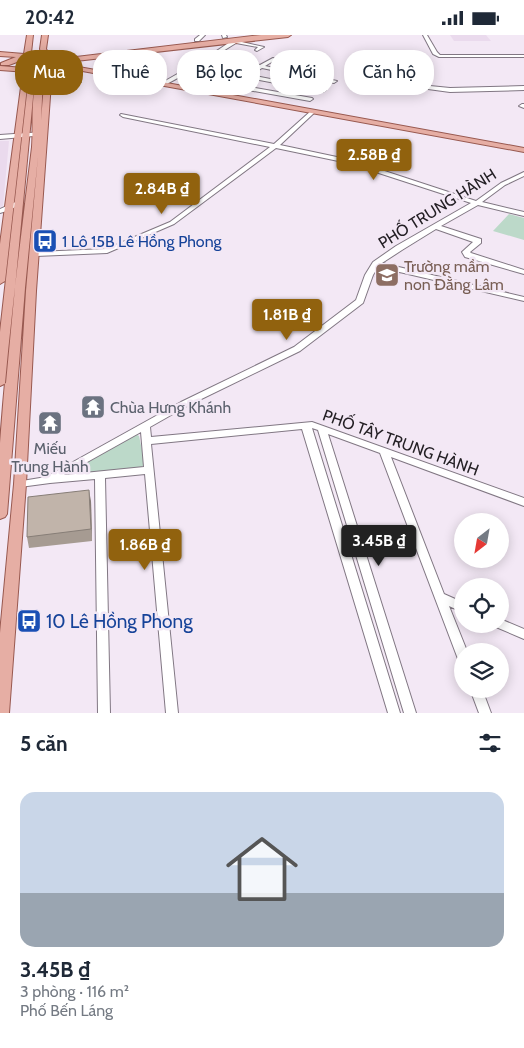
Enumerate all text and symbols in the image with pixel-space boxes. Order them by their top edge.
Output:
text: 20:42 [25,6,75,29]
chip: Mua [15,50,83,95]
chip: Thuê [93,50,167,95]
chip: Bộ lọc [177,50,260,95]
chip: Mới [270,50,334,95]
chip: Căn hộ [344,50,434,95]
pin: 2.58B ₫ [328,139,420,181]
text: 2.58B ₫ [347,145,401,164]
street label: PHỐ TRUNG HÀNH [374,163,500,252]
pin: 2.84B ₫ [116,173,208,215]
text: 2.84B ₫ [135,179,189,198]
bus stop icon: 1 Lô 15B Lê Hồng Phong [32,228,58,254]
place label: 1 Lô 15B Lê Hồng Phong [62,232,223,251]
place label: Trường mầm non Đằng Lâm [404,257,504,294]
school or university icon: Trường mầm non Đằng Lâm [374,262,400,288]
pin: 1.81B ₫ [241,299,333,341]
text: 1.81B ₫ [263,305,311,324]
temple icon: Chùa Hưng Khánh [80,394,106,420]
place label: Chùa Hưng Khánh [110,398,231,417]
street label: PHỐ TÂY TRUNG HÀNH [320,404,482,480]
temple icon: Miếu Trung Hành [37,410,63,436]
place label: Miếu Trung Hành [11,439,89,476]
north arrow [454,513,509,567]
map controls [454,513,509,698]
pin: 3.45B ₫ [333,525,425,567]
pin: 1.86B ₫ [99,529,191,571]
text: 3.45B ₫ [352,531,406,550]
text: 1.86B ₫ [120,535,170,554]
button: locate [454,578,509,633]
bus stop icon: 10 Lê Hồng Phong [16,608,42,634]
place label: 10 Lê Hồng Phong [46,610,193,633]
button: layers [454,643,509,698]
icon: filters [476,729,504,757]
text: 5 căn [20,731,68,756]
icon: home [217,824,307,914]
text: 3.45B ₫ [20,957,90,982]
text: 3 phòng · 116 m² [20,982,129,1001]
text: Phố Bến Láng [20,1001,113,1020]

